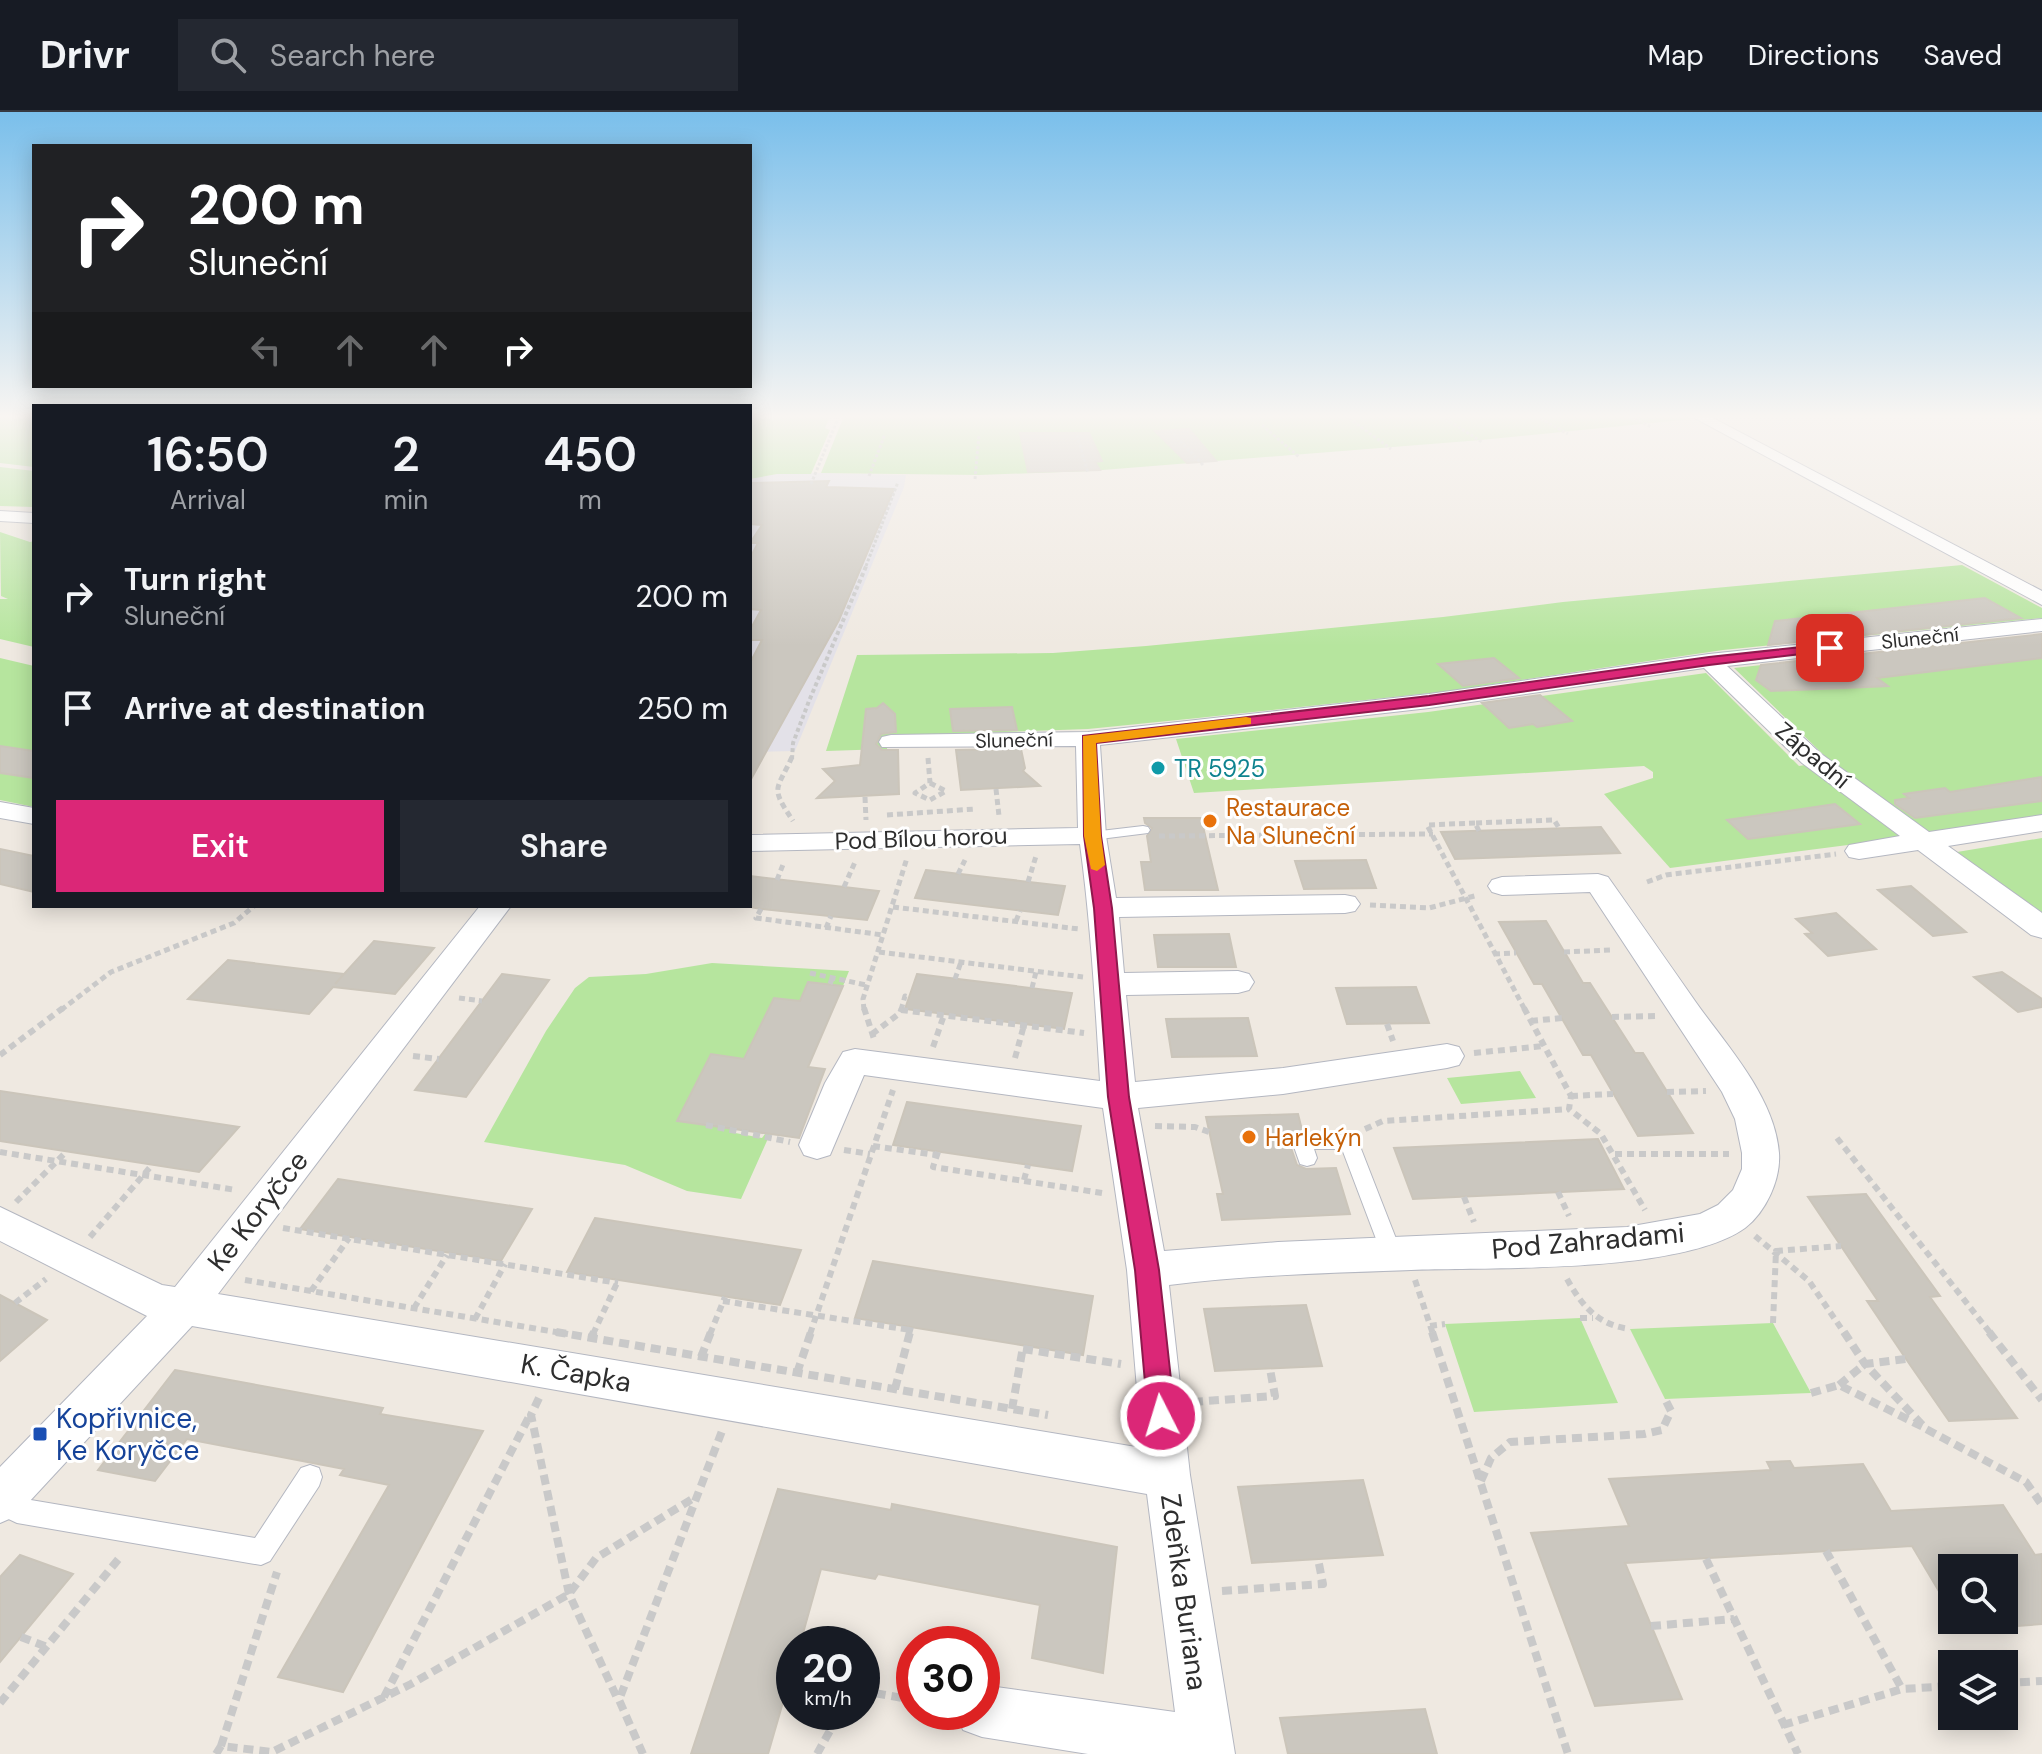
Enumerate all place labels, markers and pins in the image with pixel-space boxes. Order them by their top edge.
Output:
pin [1796,614,1864,682]
place label: TR 5925 [1174,753,1265,784]
marker: TR 5925 [1149,759,1167,777]
place label: Restaurace Na Sluneční [1226,792,1356,851]
marker: Restaurace Na Sluneční [1201,812,1219,830]
place label: Harlekýn [1265,1122,1361,1153]
marker: Harlekýn [1240,1128,1258,1146]
place label: Kopřivnice, Ke Koryčce [56,1400,199,1469]
marker: Kopřivnice, Ke Koryčce [31,1425,49,1443]

